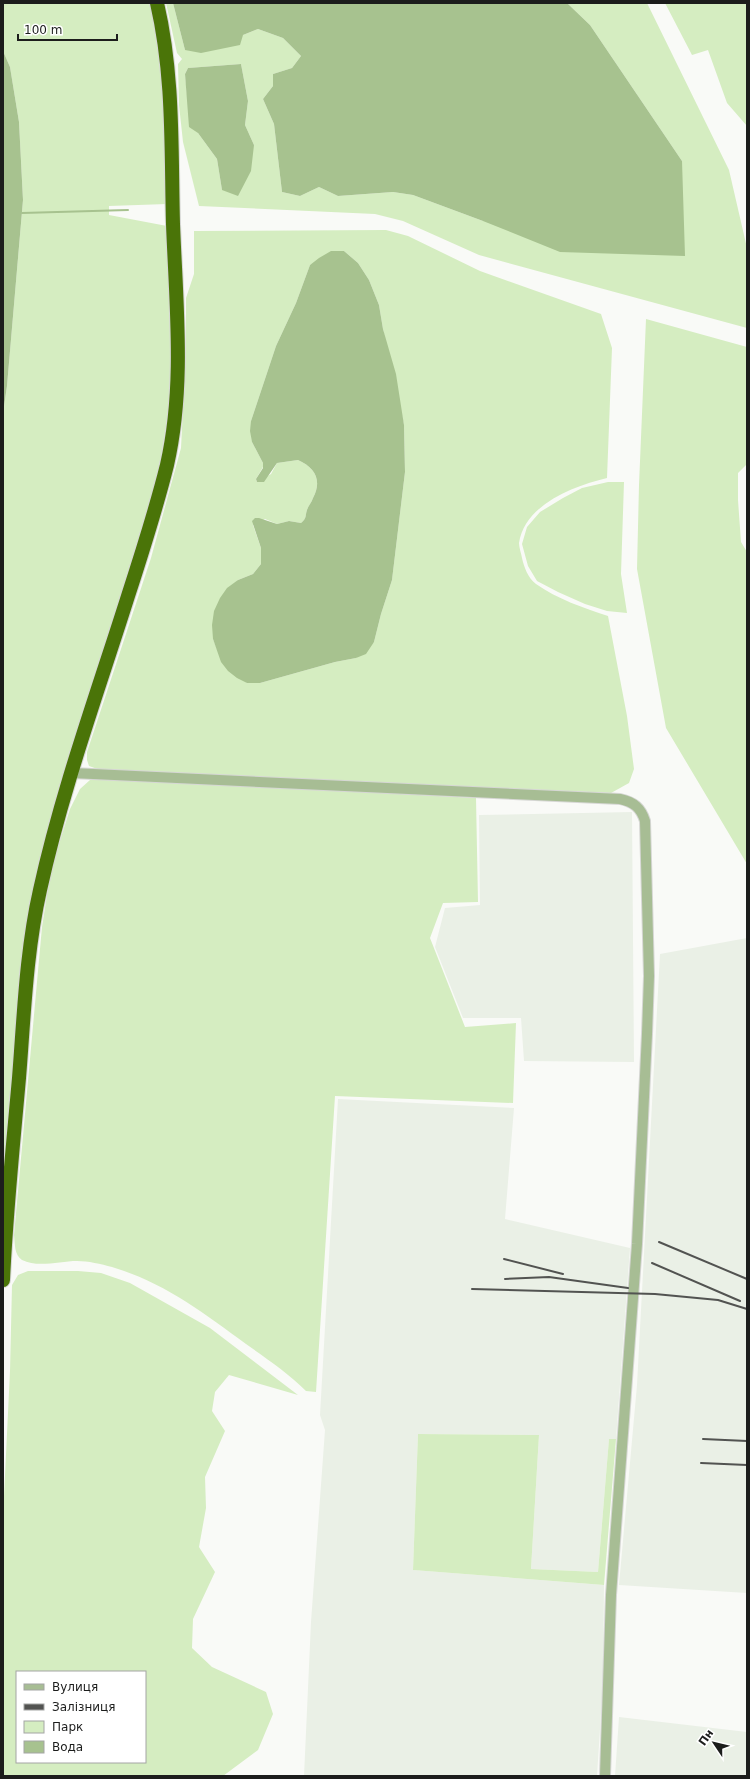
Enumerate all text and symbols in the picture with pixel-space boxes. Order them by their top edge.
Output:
scale bar [18,16,117,42]
text: 100 m [24,23,62,37]
legend [16,1671,146,1763]
text: Вулиця [52,1680,98,1694]
text: Залізниця [52,1700,115,1714]
text: Парк [52,1720,83,1734]
north arrow [694,1723,734,1763]
text: Пн [696,1727,716,1748]
text: Вода [52,1740,83,1754]

